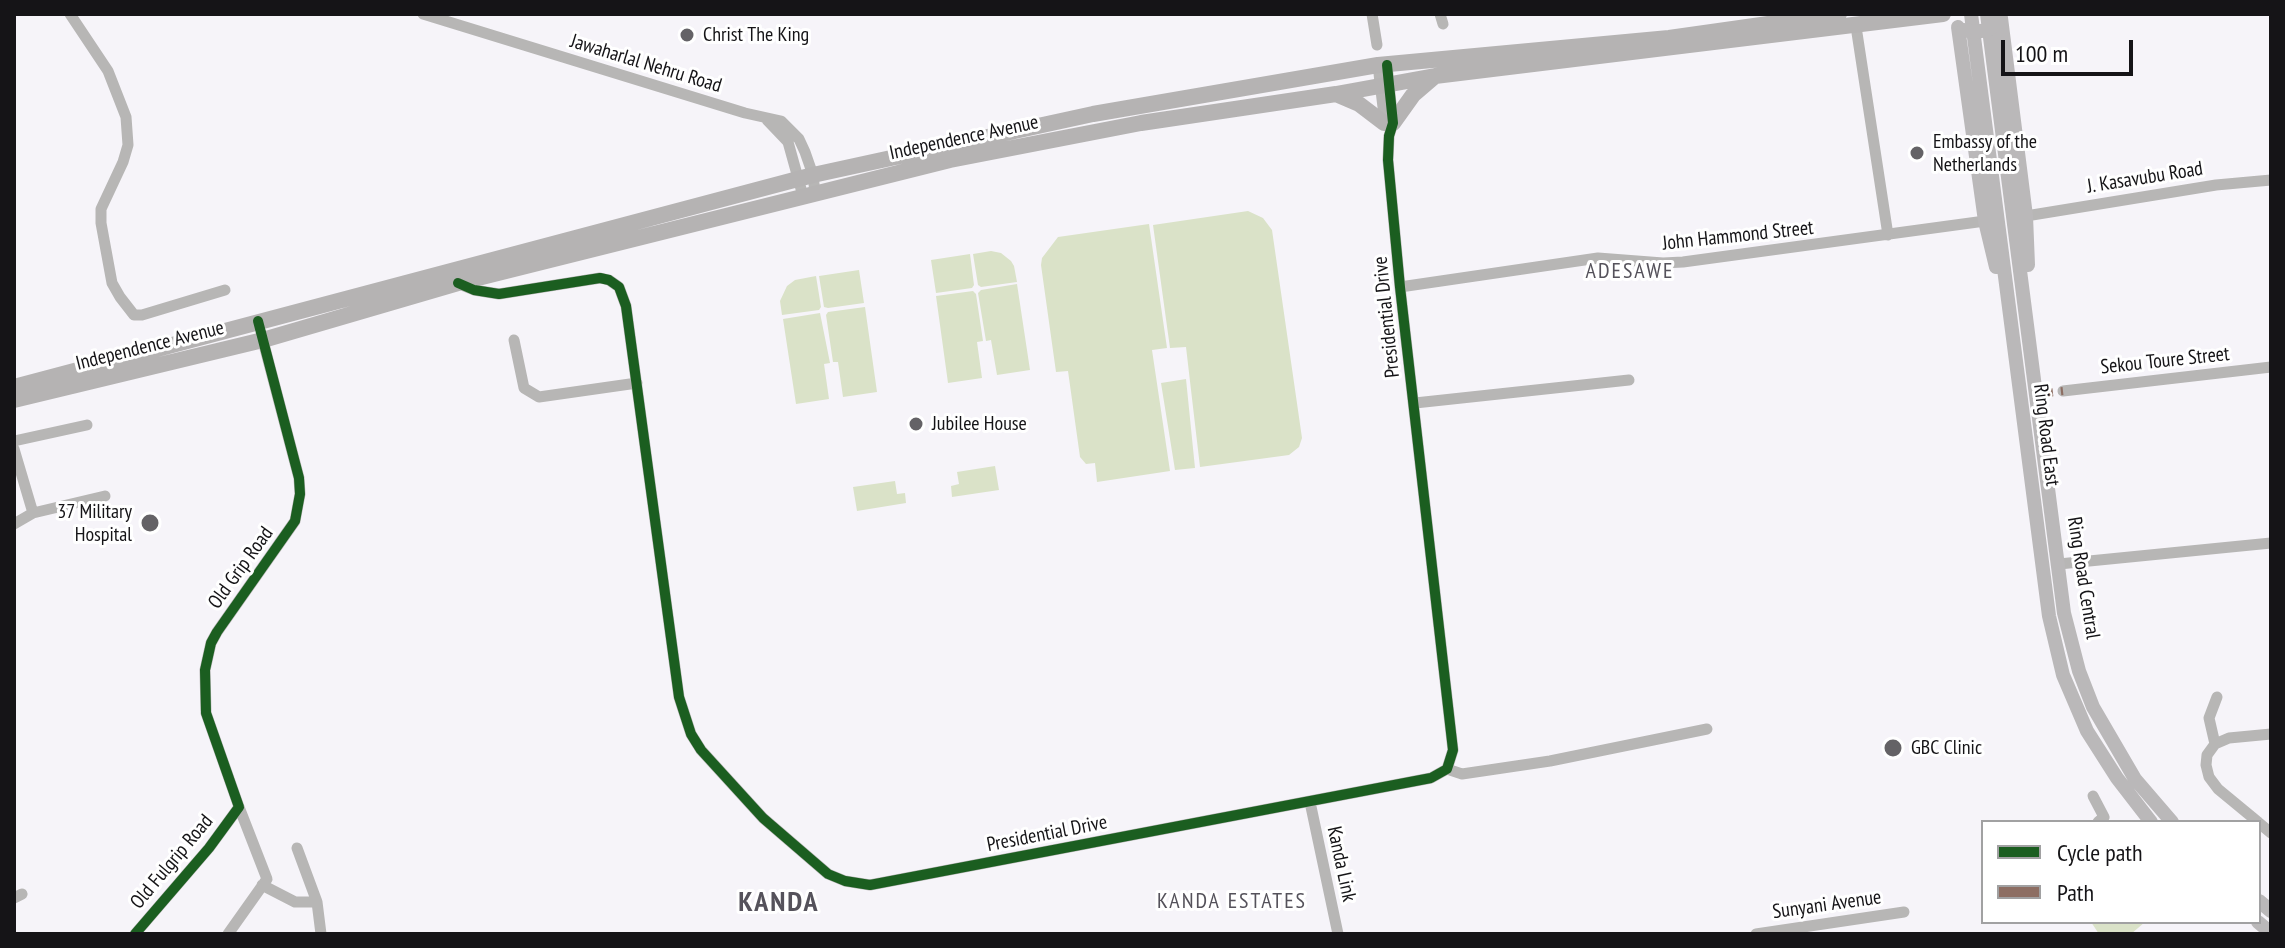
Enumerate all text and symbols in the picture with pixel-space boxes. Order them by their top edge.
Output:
place label: Christ The King [703,23,809,47]
scale bar [2005,24,2137,74]
marker: Christ The King [678,26,696,44]
street label: Jawaharlal Nehru Road [568,30,724,98]
text: 100 m [2015,38,2068,69]
street label: Independence Avenue [887,110,1041,166]
place label: Embassy of the Netherlands [1933,130,2037,177]
marker: Embassy of the Netherlands [1908,144,1926,162]
street label: J. Kasavubu Road [2085,157,2205,199]
street label: John Hammond Street [1661,216,1815,256]
street label: Presidential Drive [1369,255,1405,379]
district label: ADESAWE [1586,259,1674,285]
street label: Independence Avenue [74,316,226,376]
street label: Sekou Toure Street [2099,342,2231,380]
street label: Ring Road East [2028,383,2064,487]
place label: Jubilee House [932,412,1027,436]
marker: Jubilee House [907,415,925,433]
place label: 37 Military Hospital [57,500,132,547]
marker: 37 Military Hospital [139,512,161,534]
street label: Ring Road Central [2062,515,2104,641]
street label: Old Grip Road [203,522,279,614]
place label: GBC Clinic [1911,736,1982,760]
marker: GBC Clinic [1882,737,1904,759]
street label: Old Fulgrip Road [126,810,218,914]
street label: Presidential Drive [985,811,1109,857]
legend [1981,820,2261,924]
street label: Kanda Link [1321,824,1361,904]
text: Cycle path [2057,837,2143,868]
text: Path [2057,877,2094,908]
street label: Sunyani Avenue [1771,885,1883,925]
district label: KANDA [738,886,820,920]
district label: KANDA ESTATES [1157,889,1307,915]

